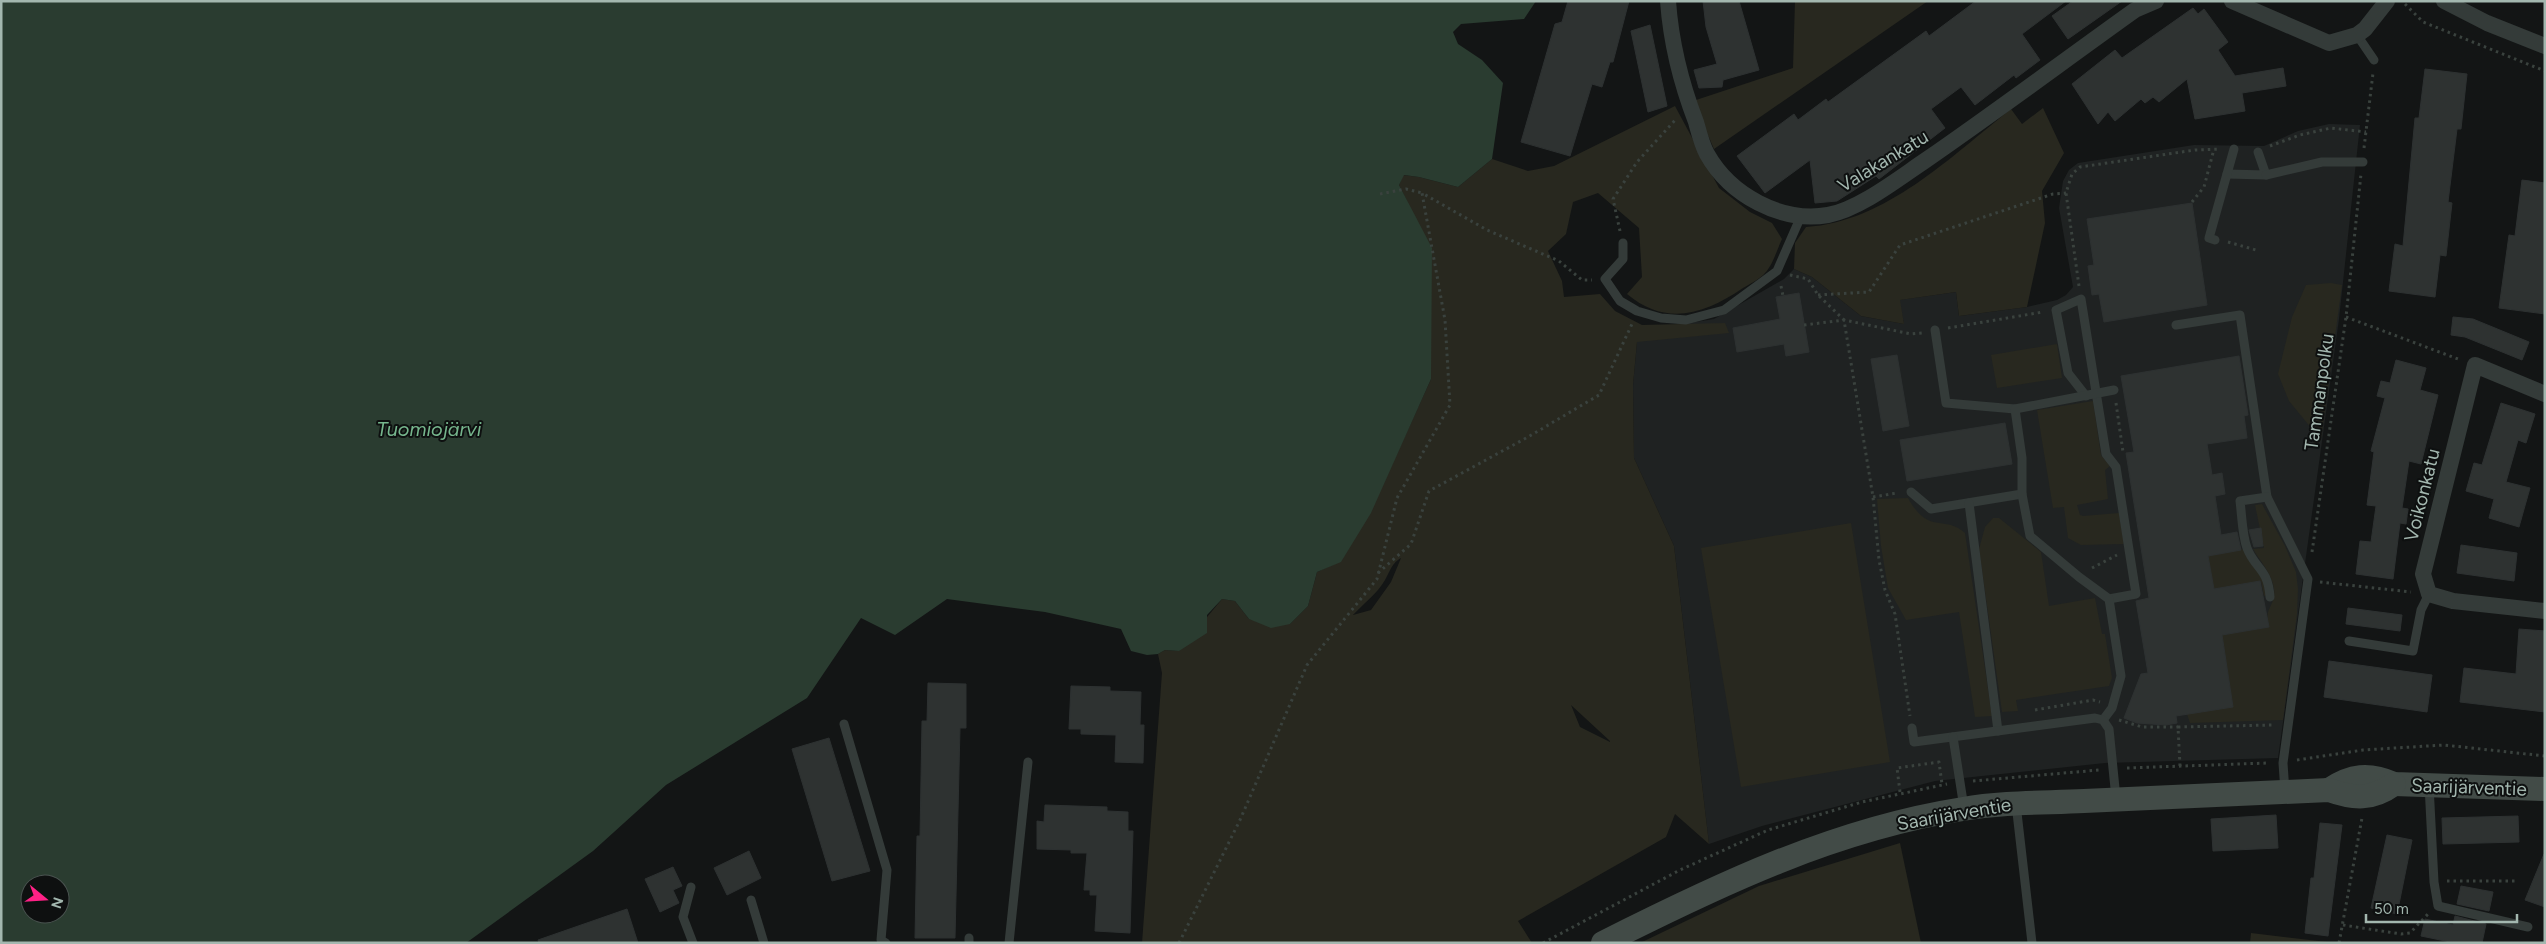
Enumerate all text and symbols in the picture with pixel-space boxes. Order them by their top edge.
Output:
street label: Valakankatu [1833,125,1933,197]
street label: Tammanpolku [2299,332,2339,452]
water label: Tuomiojärvi [377,417,482,441]
street label: Voikonkatu [2399,446,2445,544]
street label: Saarijärventie [2411,773,2527,801]
street label: Saarijärventie [1895,793,2013,835]
north arrow [20,874,70,924]
scale bar [2366,892,2517,924]
text: N [47,895,67,911]
text: 50 m [2374,900,2409,918]

